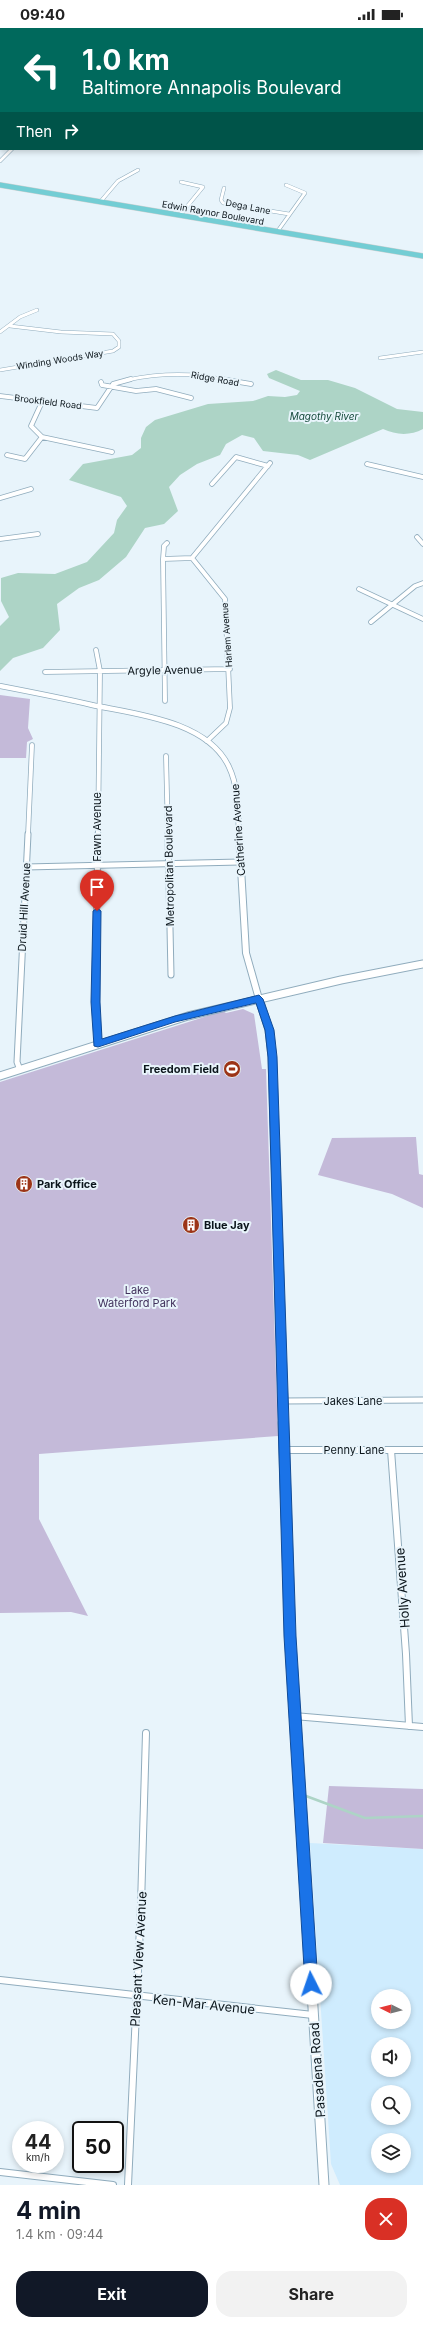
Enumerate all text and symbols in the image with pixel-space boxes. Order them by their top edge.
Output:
text: 09:40 [20,5,65,24]
text: 1.0 km [82,43,170,77]
icon: left [16,44,68,96]
text: Baltimore Annapolis Boulevard [82,77,342,98]
icon: right [60,120,82,142]
text: Then [16,122,52,141]
street label: Dega Lane [225,197,272,216]
street label: Edwin Raynor Boulevard [161,198,265,227]
street label: Winding Woods Way [16,347,104,372]
street label: Ridge Road [190,369,240,388]
street label: Brookfield Road [14,392,82,411]
water label: Magothy River [290,410,359,422]
street label: Harlem Avenue [219,602,234,668]
street label: Argyle Avenue [127,662,203,678]
street label: Catherine Avenue [228,783,248,877]
street label: Fawn Avenue [90,792,104,862]
street label: Metropolitan Boulevard [161,806,177,926]
street label: Druid Hill Avenue [15,862,33,952]
pin [80,870,114,911]
icon: arrive [86,876,108,898]
sports icon: Freedom Field [222,1059,242,1079]
place label: Freedom Field [143,1062,219,1076]
building icon: Park Office [14,1174,34,1194]
place label: Park Office [37,1177,97,1191]
building icon: Blue Jay [181,1215,201,1235]
place label: Blue Jay [204,1218,250,1232]
park label: Lake Waterford Park [98,1283,176,1310]
street label: Jakes Lane [324,1394,382,1408]
street label: Penny Lane [324,1443,384,1457]
street label: Holly Avenue [391,1547,413,1629]
street label: Pleasant View Avenue [126,1891,150,2027]
position arrow [290,1963,332,2005]
north arrow [371,1989,411,2029]
map controls [371,1989,411,2173]
street label: Ken-Mar Avenue [152,1991,256,2017]
street label: Pasadena Road [306,2022,328,2118]
button: sound [371,2037,411,2077]
button: search [371,2085,411,2125]
speed limit sign: 50 [72,2121,124,2173]
text: 44 [24,2130,52,2154]
button: layers [371,2133,411,2173]
text: km/h [26,2151,50,2163]
text: 4 min [16,2196,81,2225]
button: close [365,2198,407,2240]
text: 1.4 km · 09:44 [16,2226,103,2242]
button: Exit [16,2271,208,2317]
button: Share [216,2271,407,2317]

